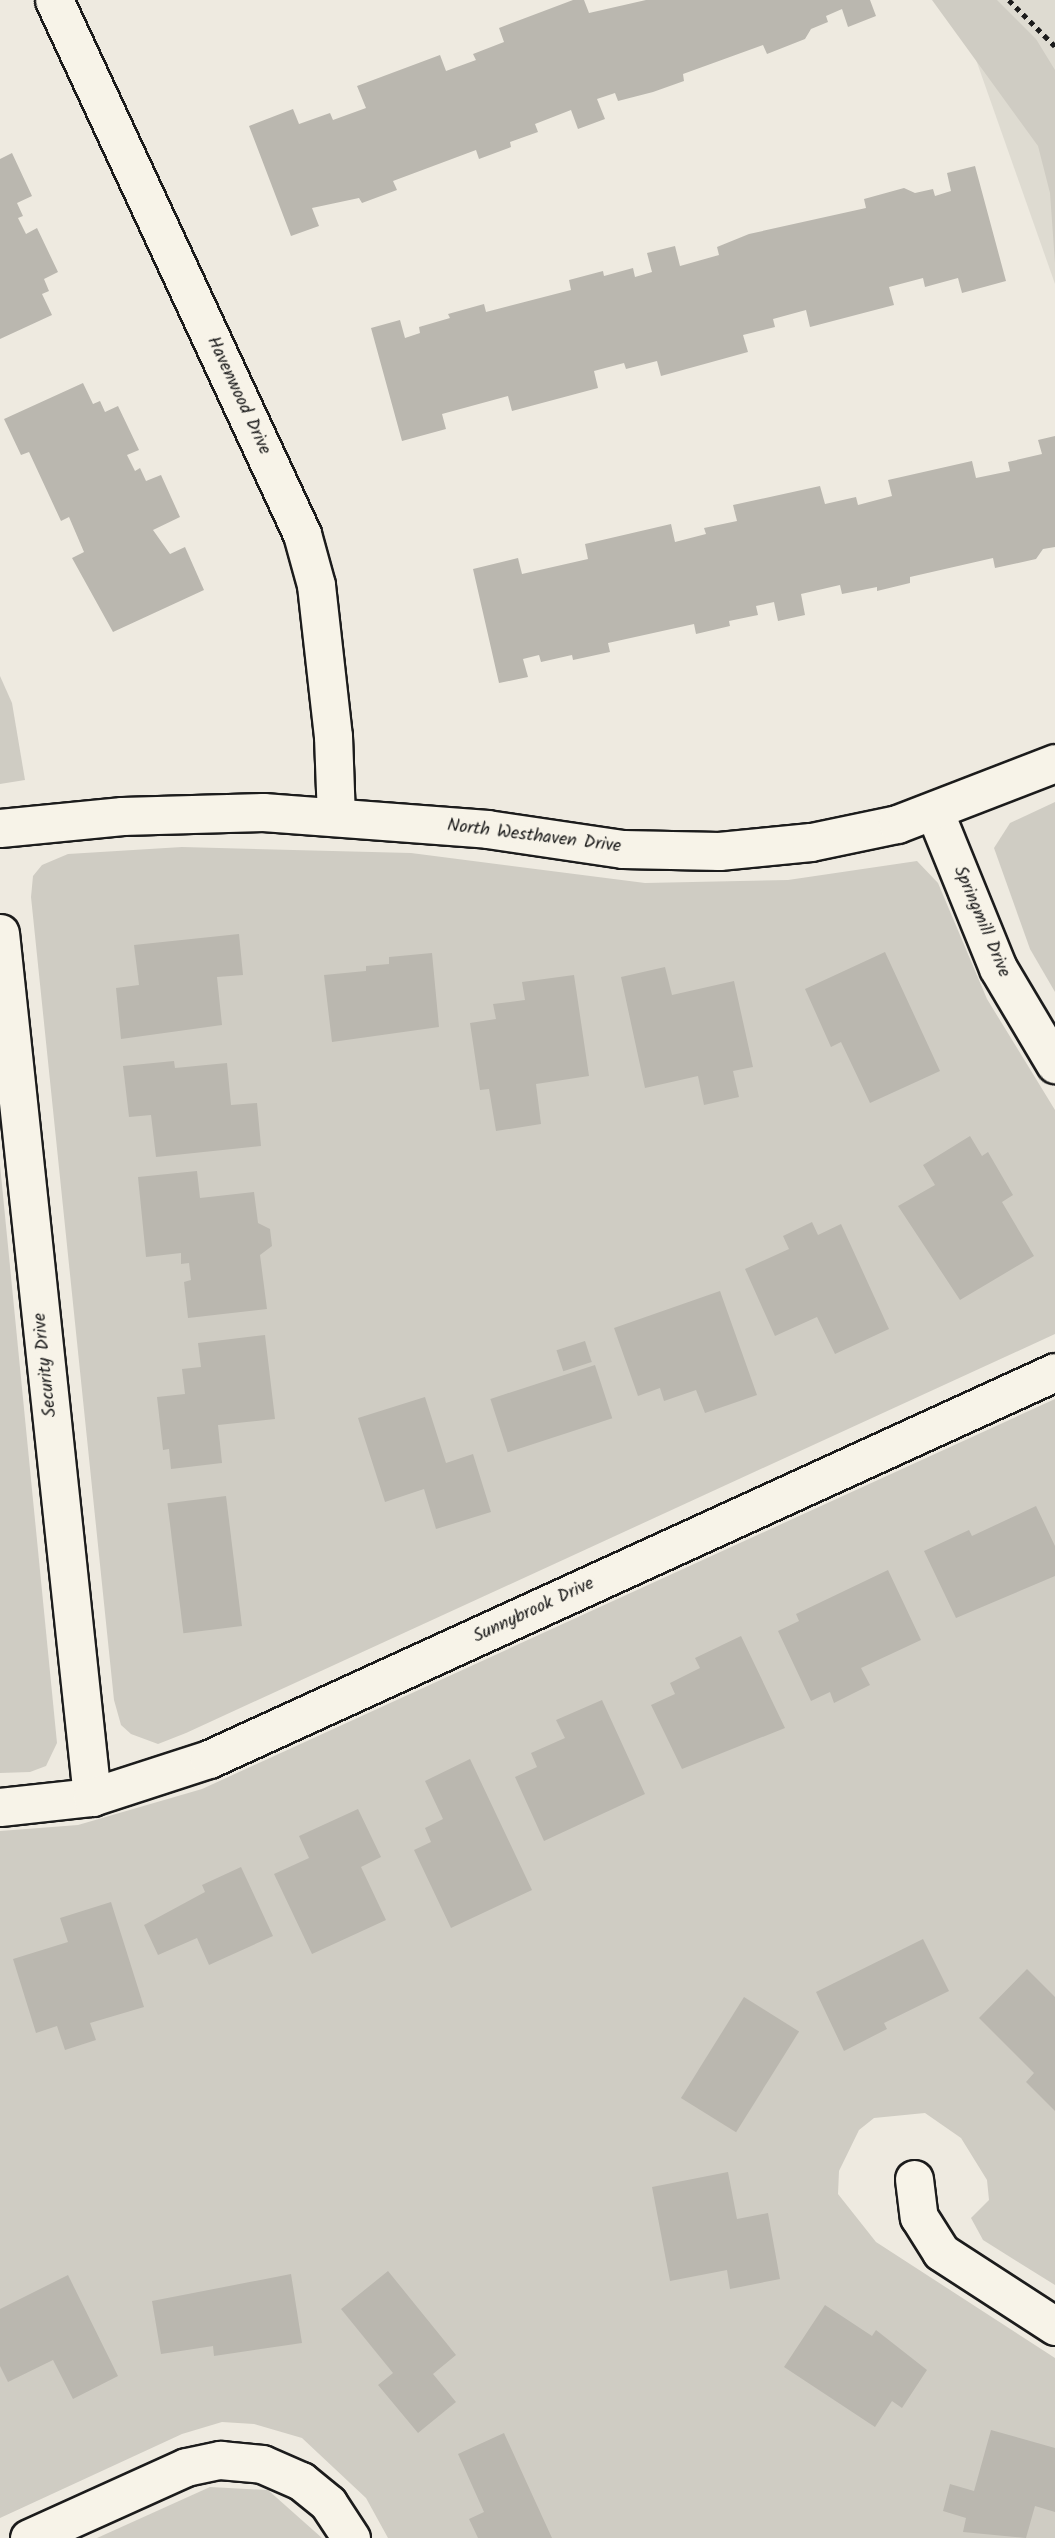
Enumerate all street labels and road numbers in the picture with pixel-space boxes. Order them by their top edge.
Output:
street label: Havenwood Drive [201,333,275,459]
street label: North Westhaven Drive [446,816,622,858]
street label: Springmill Drive [948,863,1014,981]
street label: Security Drive [30,1312,62,1418]
street label: Sunnybrook Drive [470,1574,598,1648]

